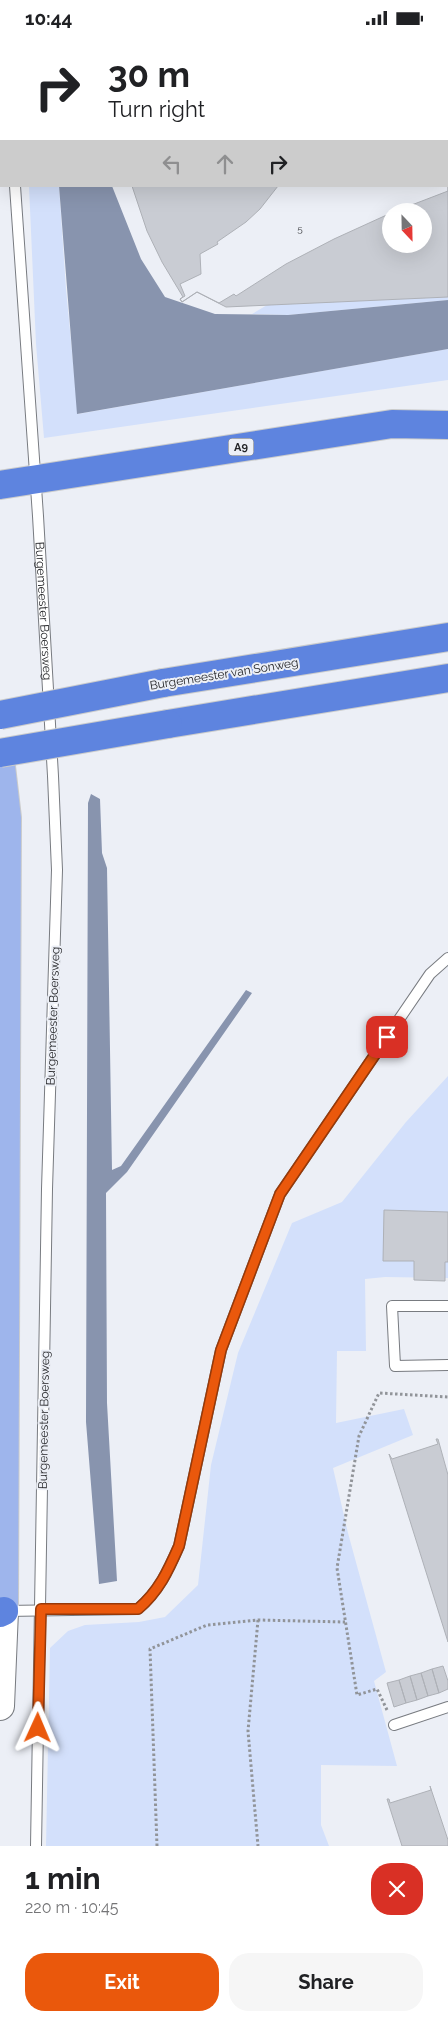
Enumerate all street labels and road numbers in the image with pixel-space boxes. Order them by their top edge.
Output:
road number: A9 [228,439,254,456]
street label: Burgemeester Boersweg [33,541,54,681]
street label: Burgemeester van Sonweg [149,655,299,693]
street label: Burgemeester Boersweg [44,947,62,1085]
street label: Burgemeester Boersweg [36,1351,52,1489]

